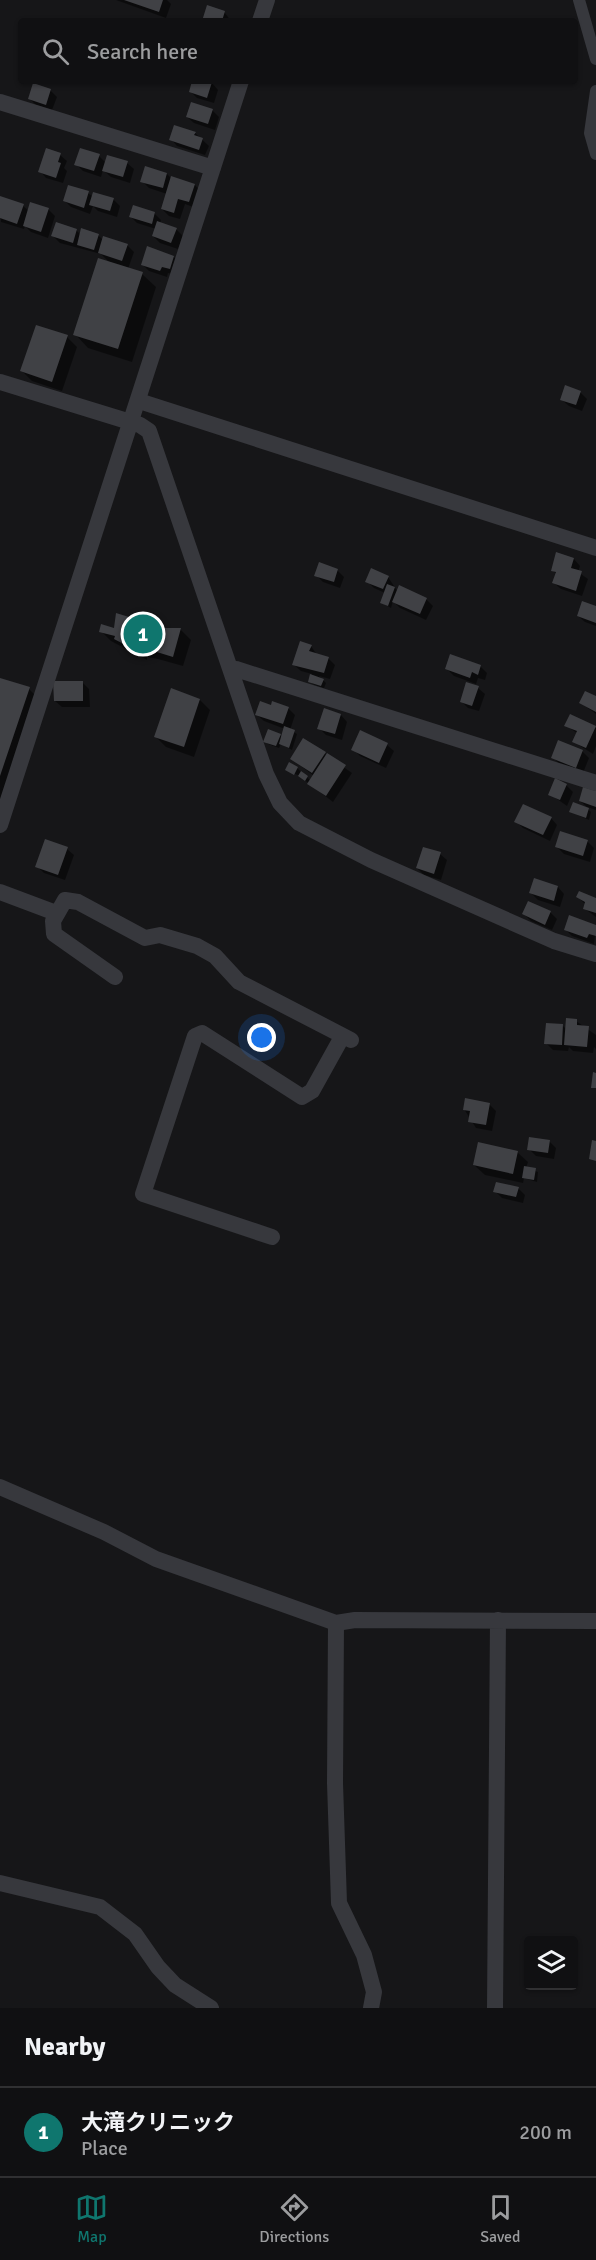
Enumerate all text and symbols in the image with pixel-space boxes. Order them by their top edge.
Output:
search box [18,18,578,84]
icon: search [39,35,72,68]
text: Search here [87,38,198,65]
pin: 1 [124,612,162,656]
your location [247,1023,276,1052]
map controls [524,1936,578,1990]
button: layers [524,1936,578,1990]
text: Nearby [24,2031,105,2063]
text: 大滝クリニック [81,2109,235,2136]
text: 1 [38,2120,49,2145]
text: 200 m [519,2120,572,2145]
text: Place [81,2136,128,2161]
tab: Map [75,2191,108,2247]
tab: Directions [259,2191,329,2247]
tab: Saved [480,2191,521,2247]

